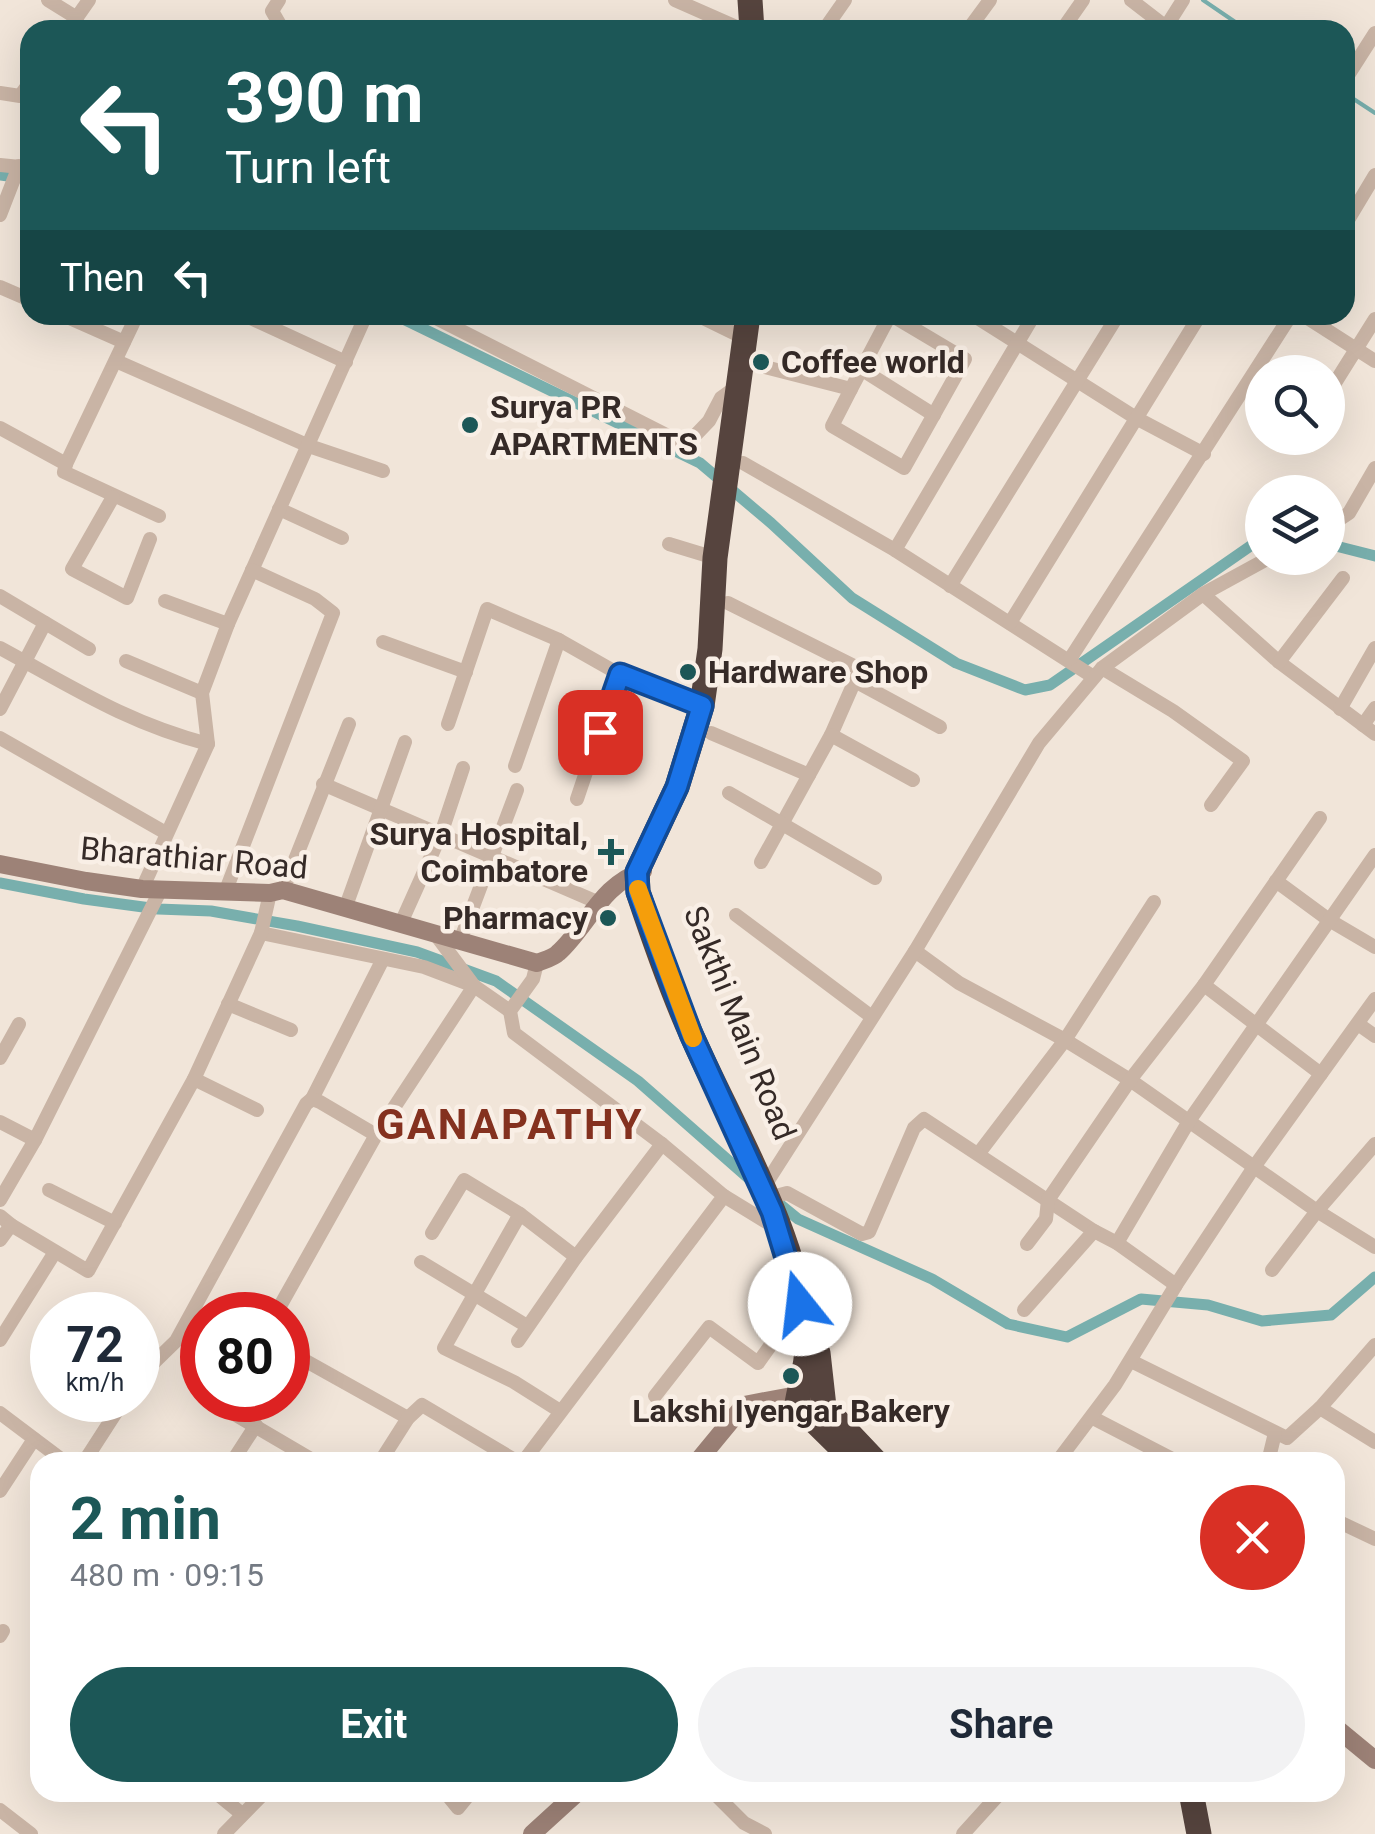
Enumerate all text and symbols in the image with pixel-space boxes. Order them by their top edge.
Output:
text: 390 m [225,57,424,139]
icon: left [60,60,190,190]
text: Turn left [225,141,391,194]
icon: left [165,250,220,305]
text: Then [60,256,145,300]
place label: Coffee world [781,343,965,381]
marker: Coffee world [750,351,772,373]
map controls [1245,355,1345,575]
button: search [1245,355,1345,455]
place label: Surya PR APARTMENTS [490,388,698,463]
marker: Surya PR APARTMENTS [459,414,481,436]
button: layers [1245,475,1345,575]
place label: Hardware Shop [708,653,928,691]
marker: Hardware Shop [677,661,699,683]
pin [558,690,643,775]
icon: arrive [573,705,628,760]
place label: Surya Hospital, Coimbatore [370,815,588,890]
street label: Bharathiar Road [79,829,309,887]
marker: Surya Hospital, Coimbatore [598,839,624,865]
place label: Pharmacy [443,899,589,937]
street label: Sakthi Main Road [676,901,804,1145]
marker: Pharmacy [597,907,619,929]
district label: GANAPATHY [376,1100,644,1149]
position arrow [748,1252,852,1356]
speed limit sign: 80 [180,1292,310,1422]
text: 72 [66,1316,124,1374]
marker: Lakshi Iyengar Bakery [780,1365,802,1387]
text: km/h [66,1368,124,1397]
place label: Lakshi Iyengar Bakery [632,1392,951,1430]
text: 2 min [70,1483,221,1554]
button: close [1200,1485,1305,1590]
text: 480 m · 09:15 [70,1556,264,1594]
button: Exit [70,1667,678,1782]
button: Share [698,1667,1305,1782]

